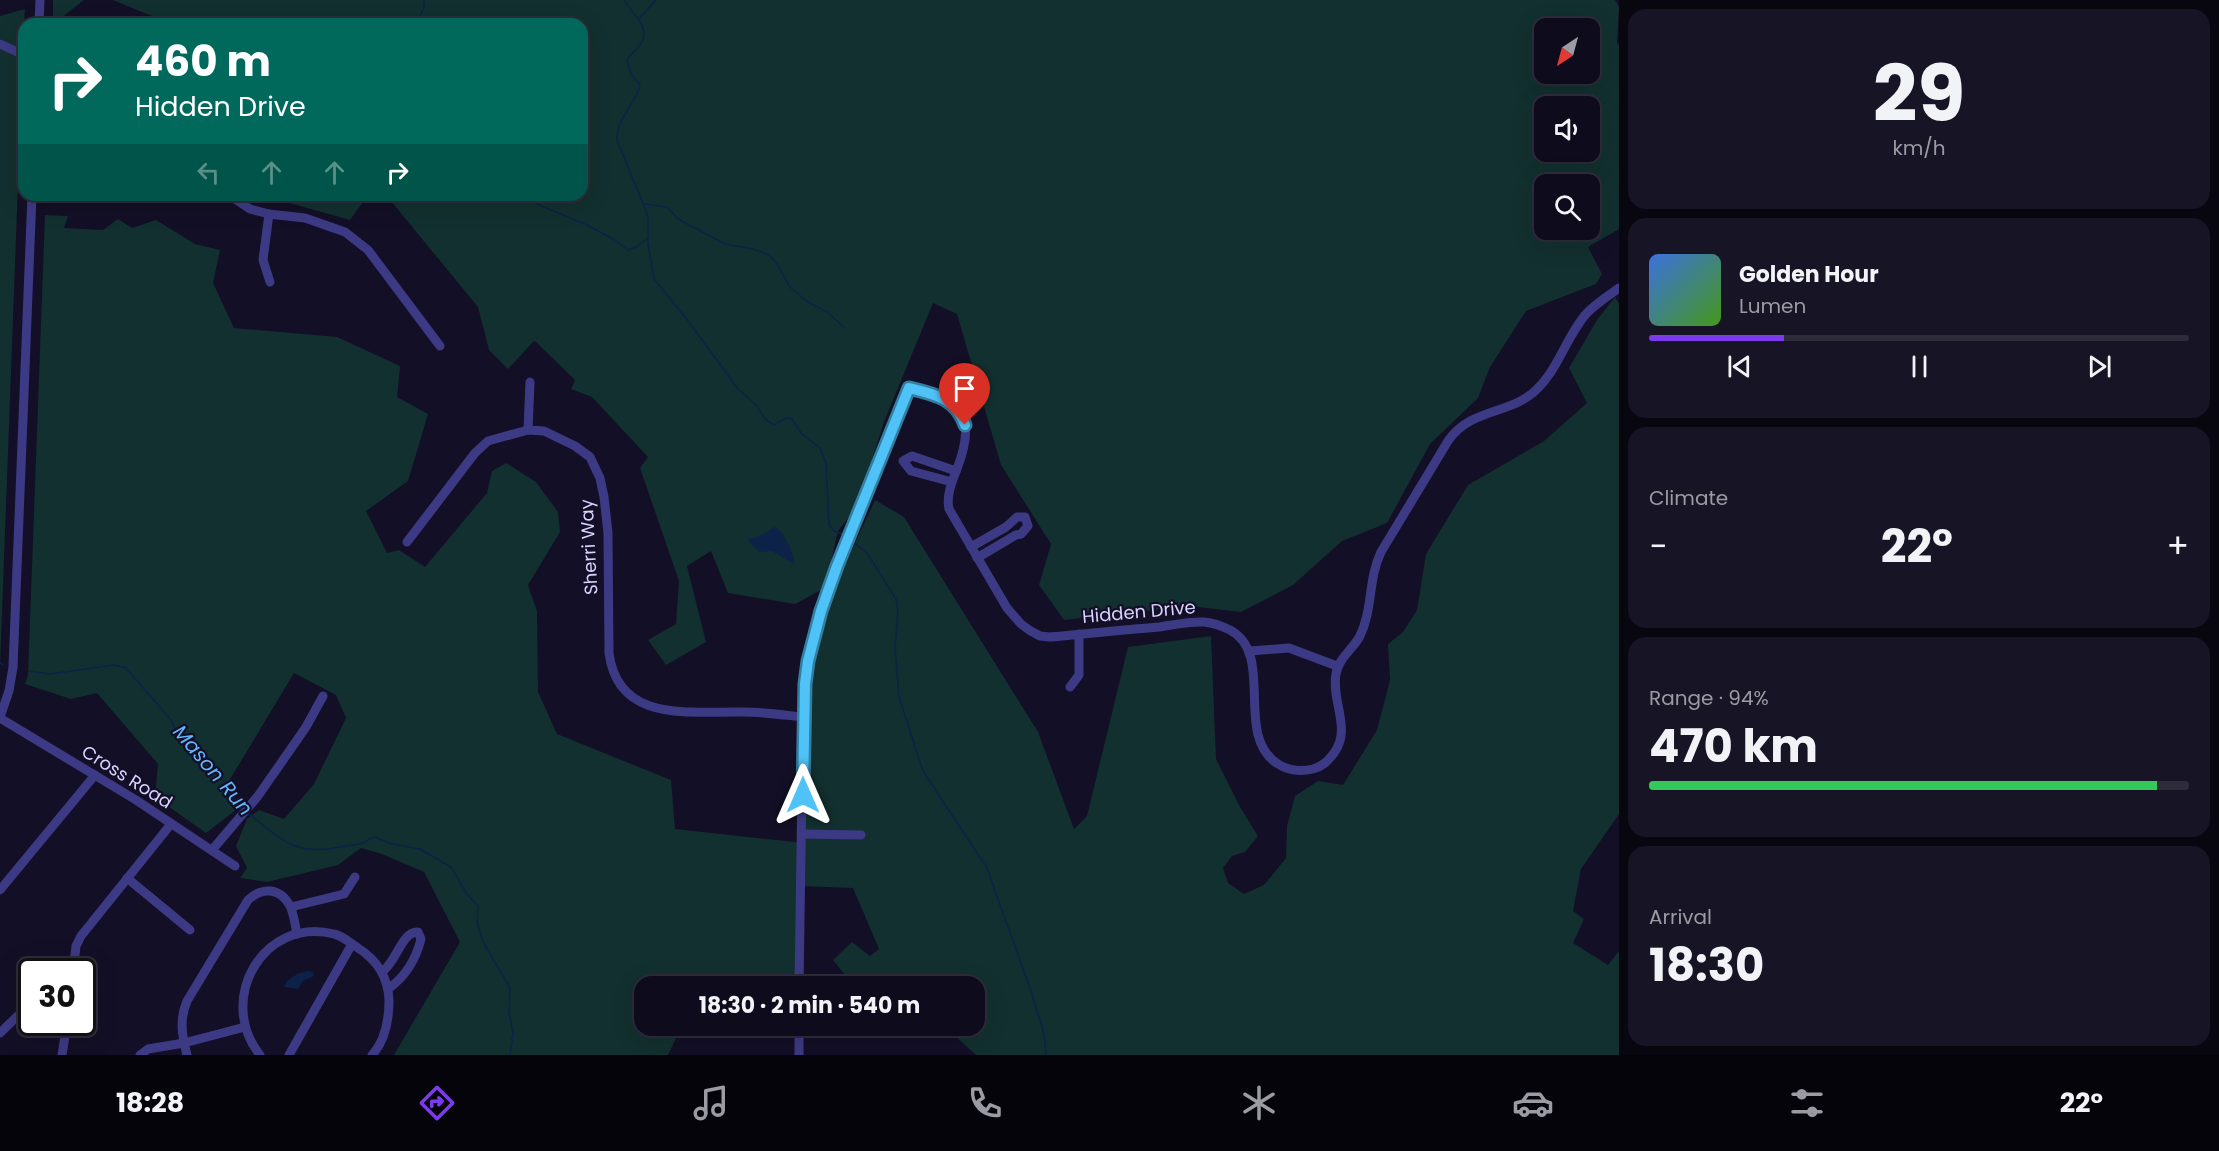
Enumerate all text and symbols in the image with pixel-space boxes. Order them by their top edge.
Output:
north arrow [1534,18,1600,84]
map controls [1534,18,1600,240]
text: 460 m [135,32,271,91]
text: 29 [1873,39,1965,148]
icon: right [36,42,114,120]
text: Hidden Drive [135,88,306,125]
button: sound [1534,96,1600,162]
text: km/h [1892,134,1946,162]
icon: left [192,156,225,189]
icon: ahead [255,156,288,189]
icon: ahead [318,156,351,189]
icon: right [381,156,414,189]
button: search [1534,174,1600,240]
text: Golden Hour [1739,259,1879,290]
text: Lumen [1739,292,1806,320]
icon: previous [1723,350,1756,383]
icon: pause [1903,350,1936,383]
icon: next [2083,350,2116,383]
pin [939,363,990,425]
icon: arrive [948,372,981,405]
text: Climate [1649,484,1728,512]
street label: Sherri Way [574,499,603,596]
text: 22° [1881,515,1953,578]
text: − [1649,523,1667,570]
text: + [2166,523,2189,570]
street label: Hidden Drive [1081,594,1197,629]
text: Range · 94% [1649,684,1769,712]
text: 470 km [1649,715,1818,778]
water label: Mason Run [167,719,259,821]
street label: Cross Road [77,739,177,814]
position arrow [771,763,835,827]
text: Arrival [1649,903,1712,931]
text: 18:30 [1649,934,1764,997]
speed limit sign: 30 [18,958,96,1036]
text: 18:30 · 2 min · 540 m [699,990,920,1021]
icon: directions [416,1082,458,1124]
icon: music [690,1082,732,1124]
icon: phone [964,1082,1006,1124]
icon: climate [1238,1082,1280,1124]
icon: car [1512,1082,1554,1124]
icon: filters [1786,1082,1828,1124]
text: 18:28 [116,1084,184,1121]
text: 22° [2060,1084,2103,1121]

